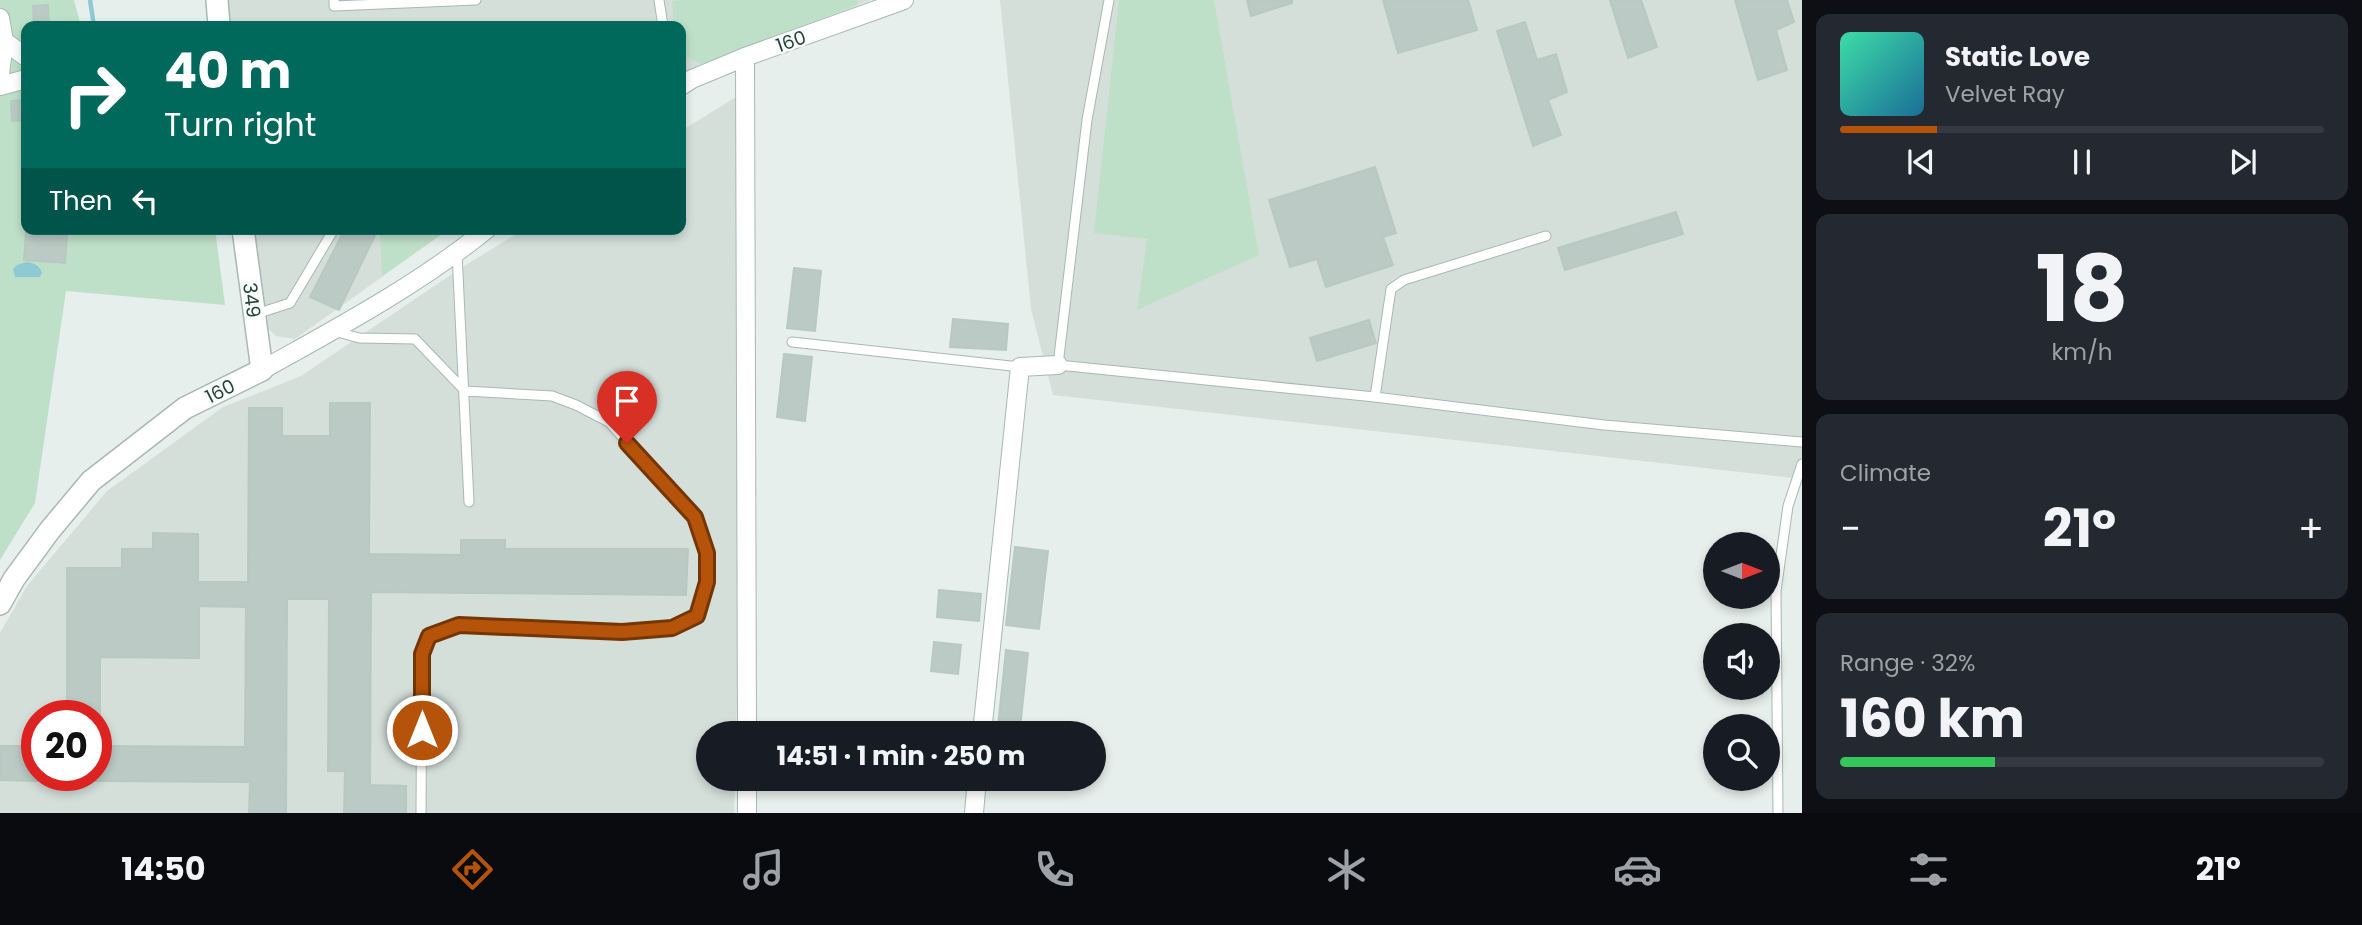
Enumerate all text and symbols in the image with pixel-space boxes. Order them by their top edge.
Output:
street label: 160 [773,24,810,59]
text: 40 m [164,37,291,105]
text: Static Love [1945,39,2090,75]
icon: right [49,49,140,140]
text: Velvet Ray [1945,78,2065,110]
text: Turn right [164,102,316,147]
icon: previous [1902,143,1940,181]
icon: pause [2063,143,2101,181]
icon: next [2224,143,2262,181]
icon: left [126,182,164,220]
text: Then [49,183,112,219]
text: 18 [2035,225,2129,353]
street label: 349 [236,281,267,319]
text: km/h [2051,336,2113,368]
pin [597,371,657,443]
street label: 160 [201,373,240,410]
icon: arrive [608,382,646,420]
text: Climate [1840,457,1931,489]
text: 21° [2043,492,2116,565]
text: − [1840,502,1861,555]
text: + [2298,502,2324,555]
north arrow [1703,532,1780,609]
map controls [1703,532,1780,791]
button: sound [1703,623,1780,700]
text: Range · 32% [1840,647,1975,679]
text: 160 km [1840,682,2025,755]
position arrow [385,693,459,767]
speed limit sign: 20 [21,700,112,791]
button: search [1703,714,1780,791]
text: 14:51 · 1 min · 250 m [777,738,1025,774]
icon: directions [448,845,497,894]
icon: music [739,845,788,894]
icon: phone [1030,845,1079,894]
icon: climate [1322,845,1371,894]
icon: car [1613,845,1662,894]
icon: filters [1904,845,1953,894]
text: 14:50 [121,846,206,891]
text: 21° [2196,846,2241,891]

